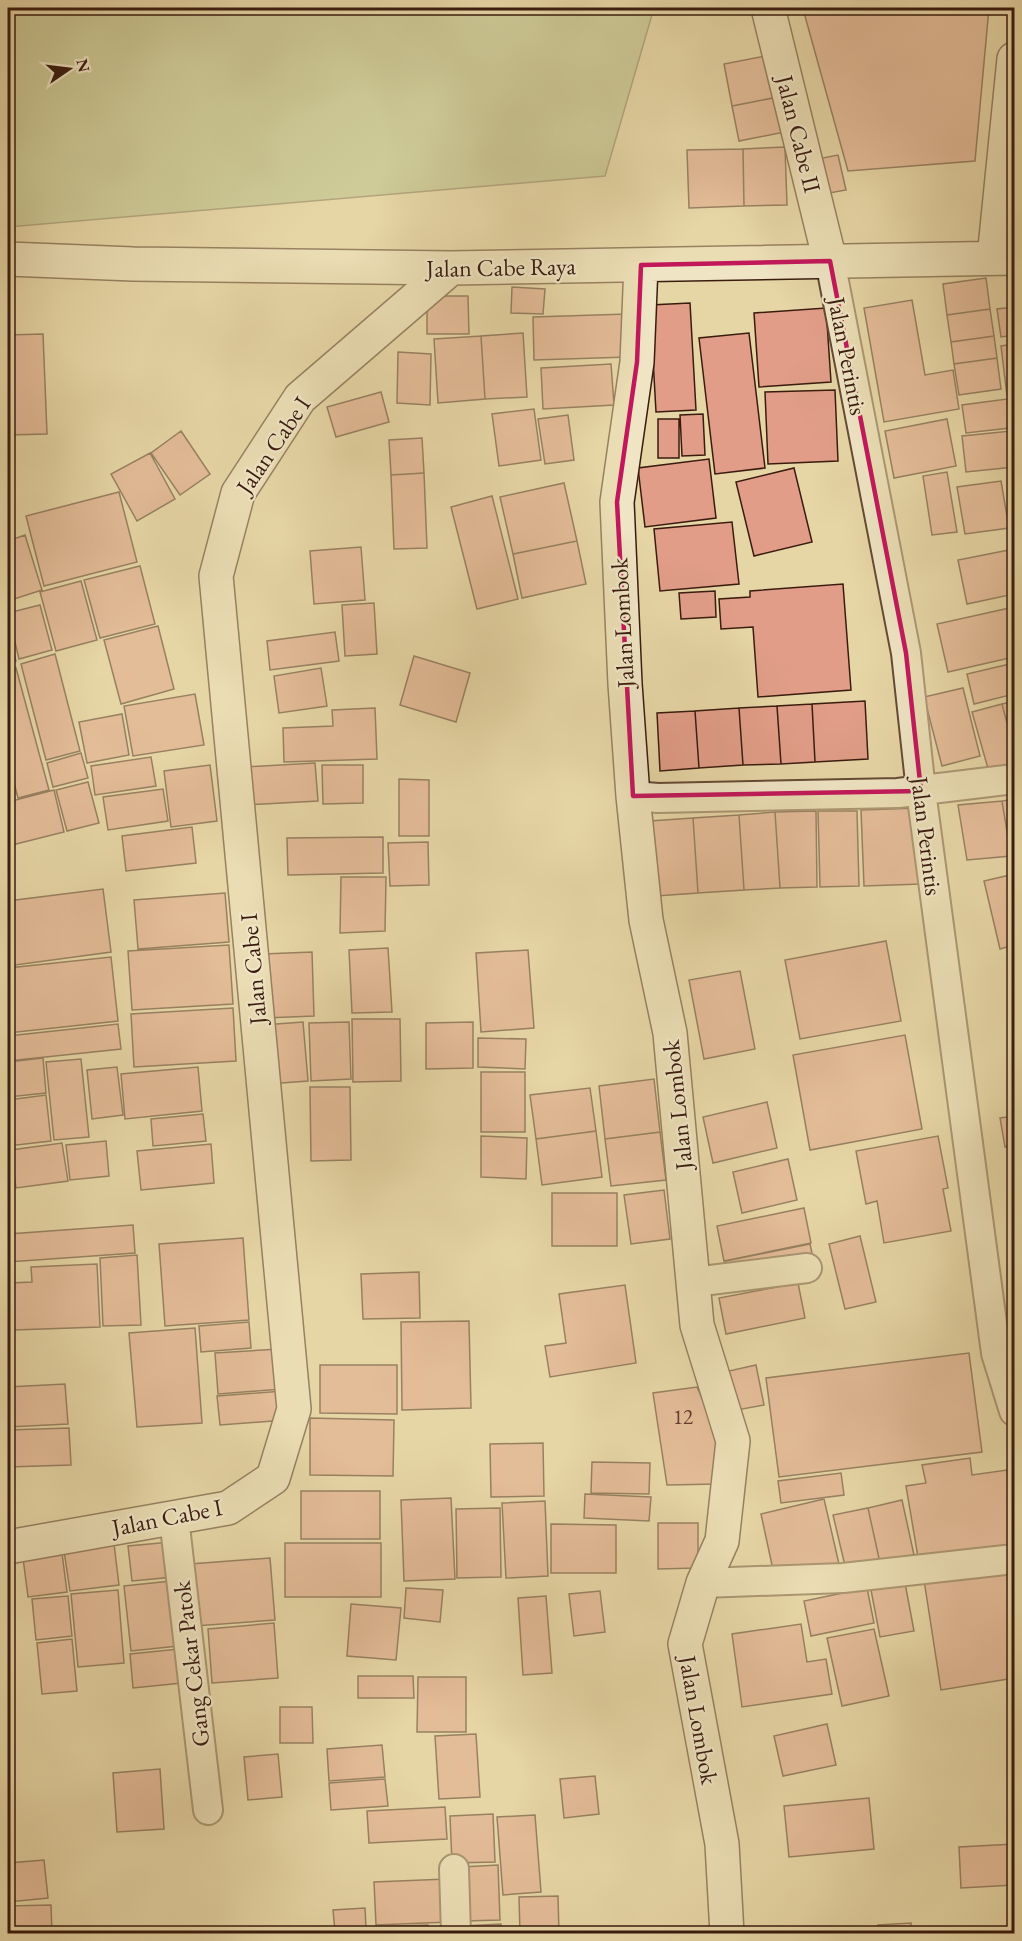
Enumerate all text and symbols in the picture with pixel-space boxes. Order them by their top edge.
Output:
north arrow [39,39,99,99]
text: N [71,57,95,74]
street label: Jalan Cabe II [769,70,829,196]
street label: Jalan Cabe Raya [424,250,577,284]
street label: Jalan Perintis [821,292,875,418]
street label: Jalan Cabe I [228,390,317,502]
street label: Jalan Lombok [603,556,641,691]
street label: Jalan Perintis [904,773,950,897]
street label: Jalan Cabe I [233,912,273,1028]
street label: Jalan Lombok [655,1038,699,1173]
house number: 12 [673,1403,693,1430]
street label: Jalan Cabe I [107,1491,225,1543]
street label: Gang Cekar Patok [165,1579,217,1749]
street label: Jalan Lombok [672,1651,726,1788]

